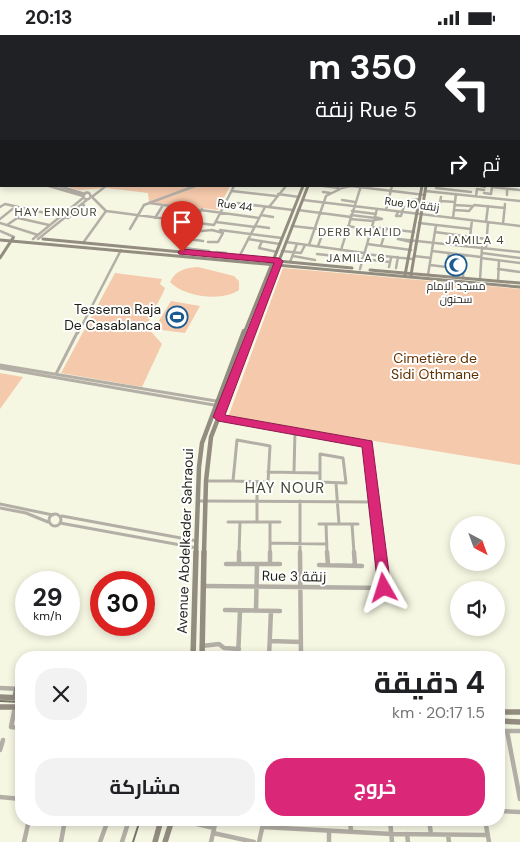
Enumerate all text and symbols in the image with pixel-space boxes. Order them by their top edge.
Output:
text: 20:13 [25,5,72,30]
text: 350 m [308,44,417,90]
icon: left [435,55,500,120]
text: Rue 5 زنقة [315,95,417,124]
icon: right [444,150,472,178]
text: ثم [482,152,500,177]
street label: Rue 10 زنقة [384,194,440,214]
street label: Rue 44 [217,196,254,214]
pin [161,201,203,252]
district label: HAY ENNOUR [14,204,98,220]
icon: arrive [168,208,196,236]
district label: DERB KHALID [318,224,402,240]
district label: JAMILA 4 [445,232,505,248]
district label: JAMILA 6 [326,250,386,266]
mosque icon: مسجد الإمام سحنون [444,253,468,277]
place label: مسجد الإمام سحنون [426,279,486,306]
place label: Tessema Raja De Casablanca [64,300,161,334]
sports icon: Tessema Raja De Casablanca [165,305,189,329]
park label: Cimetière de Sidi Othmane [391,349,479,383]
street label: Avenue Abdelkader Sahraoui [173,448,197,634]
district label: HAY NOUR [245,478,325,498]
north arrow [450,516,505,571]
map controls [450,516,505,636]
position arrow [357,561,409,613]
street label: Rue 3 زنقة [262,566,326,586]
speed limit sign: 30 [90,571,155,636]
text: 29 [32,581,63,614]
button: sound [450,581,505,636]
text: km/h [33,608,62,624]
text: 4 دقيقة [374,663,485,702]
button: close [35,668,87,720]
text: 1.5 km · 20:17 [392,702,485,723]
button: مشاركة [35,758,255,816]
button: خروج [265,758,485,816]

